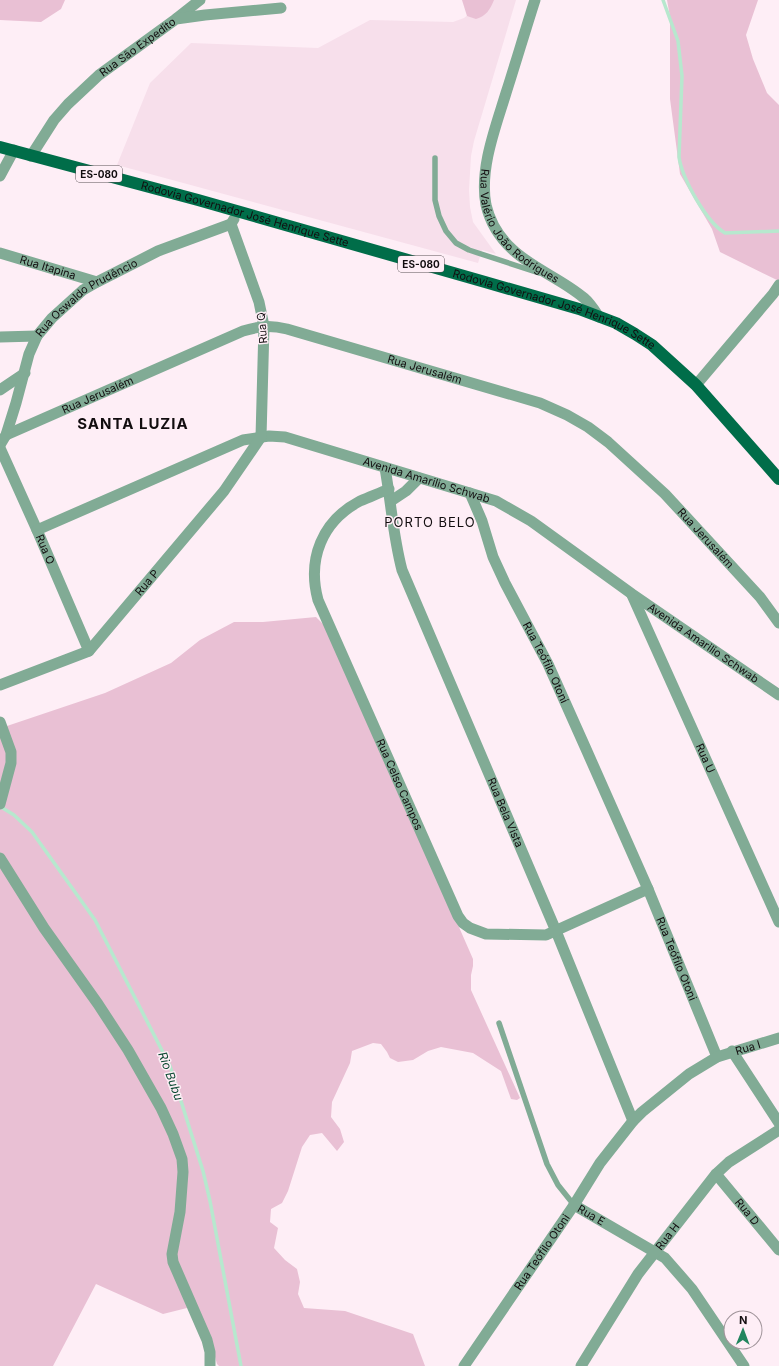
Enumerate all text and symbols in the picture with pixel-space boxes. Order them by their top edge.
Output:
street label: Rua São Expedito [96,14,179,79]
road number: ES-080 [76,166,122,182]
street label: Rua Valério João Rodrigues [477,168,562,286]
street label: Rodovia Governador José Henrique Sette [140,178,351,250]
street label: Rua Itapina [18,252,78,282]
street label: Rua Oswaldo Prudêncio [32,256,140,340]
road number: ES-080 [398,256,444,272]
street label: Rodovia Governador José Henrique Sette [451,266,658,352]
street label: Rua Q [254,312,270,344]
street label: Rua Jerusalém [386,352,464,387]
street label: Rua Jerusalém [60,373,136,417]
district label: SANTA LUZIA [77,414,189,433]
street label: Avenida Amarilio Schwab [361,454,492,506]
street label: Rua Jerusalém [674,505,737,571]
district label: PORTO BELO [384,514,476,530]
street label: Rua O [33,532,58,566]
street label: Rua P [132,566,162,598]
street label: Avenida Amarilio Schwab [645,600,762,686]
street label: Rua Teófilo Otoni [520,619,572,705]
street label: Rua Celso Campos [373,737,426,833]
street label: Rua U [693,741,718,775]
street label: Rua Bela Vista [484,775,526,849]
street label: Rua Teófilo Otoni [653,915,700,1003]
street label: Rua I [733,1037,762,1058]
water label: Rio Bubu [155,1050,187,1102]
street label: Rua D [732,1195,763,1228]
street label: Rua E [575,1202,608,1229]
street label: Rua Teófilo Otoni [511,1211,573,1293]
street label: Rua H [652,1220,682,1253]
north arrow [723,1310,763,1350]
text: N [739,1313,747,1327]

